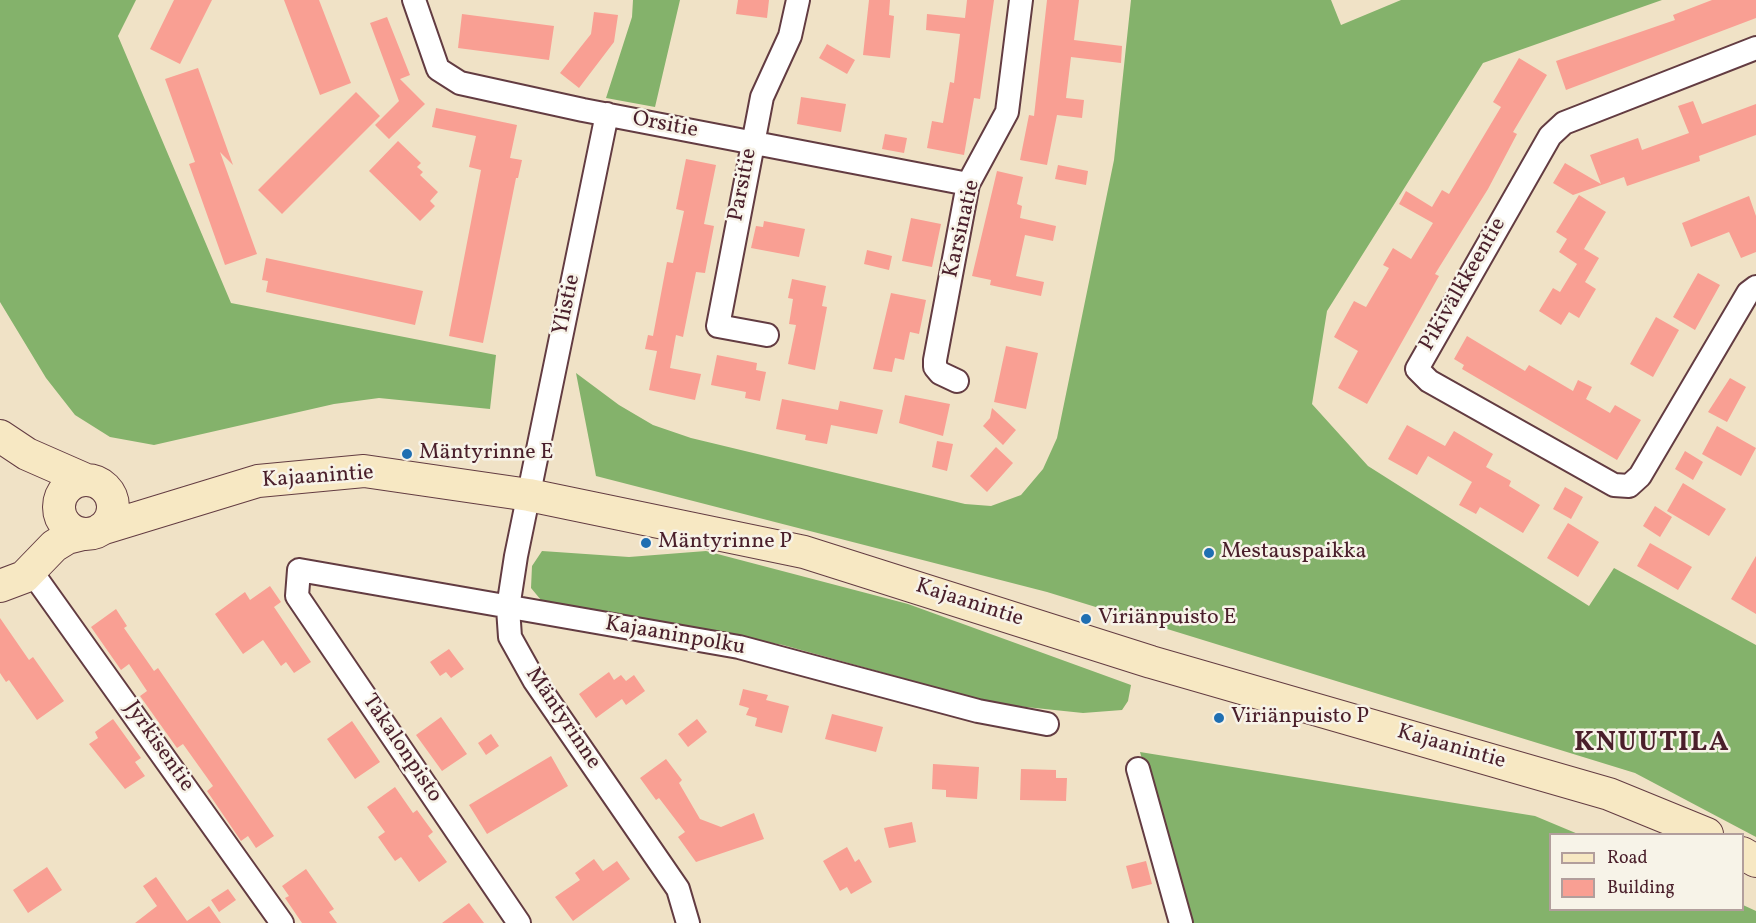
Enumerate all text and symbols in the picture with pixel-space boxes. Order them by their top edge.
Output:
street label: Orsitie [630,107,700,145]
street label: Parsitie [724,146,764,224]
street label: Karsinatie [939,177,987,281]
street label: Pikivälkkeentie [1415,214,1513,356]
street label: Ylistie [549,272,587,338]
place label: Mäntyrinne E [419,441,553,467]
marker: Mäntyrinne E [400,447,414,461]
street label: Kajaanintie [261,461,375,495]
place label: Mäntyrinne P [658,530,792,556]
marker: Mäntyrinne P [639,536,653,550]
place label: Mestauspaikka [1221,540,1367,566]
marker: Mestauspaikka [1202,546,1216,560]
street label: Kajaanintie [912,574,1026,634]
place label: Viriänpuisto E [1098,606,1236,632]
street label: Kajaaninpolku [603,612,747,662]
marker: Viriänpuisto E [1079,612,1093,626]
street label: Mäntyrinne [518,663,606,775]
street label: Takalonpisto [355,690,447,808]
street label: Jyrkisentie [117,697,199,797]
place label: Viriänpuisto P [1231,705,1369,731]
marker: Viriänpuisto P [1212,711,1226,725]
street label: Kajaanintie [1394,720,1508,776]
district label: KNUUTILA [1574,728,1730,762]
legend [1549,833,1744,911]
text: Road [1607,846,1648,871]
text: Building [1607,876,1675,901]

